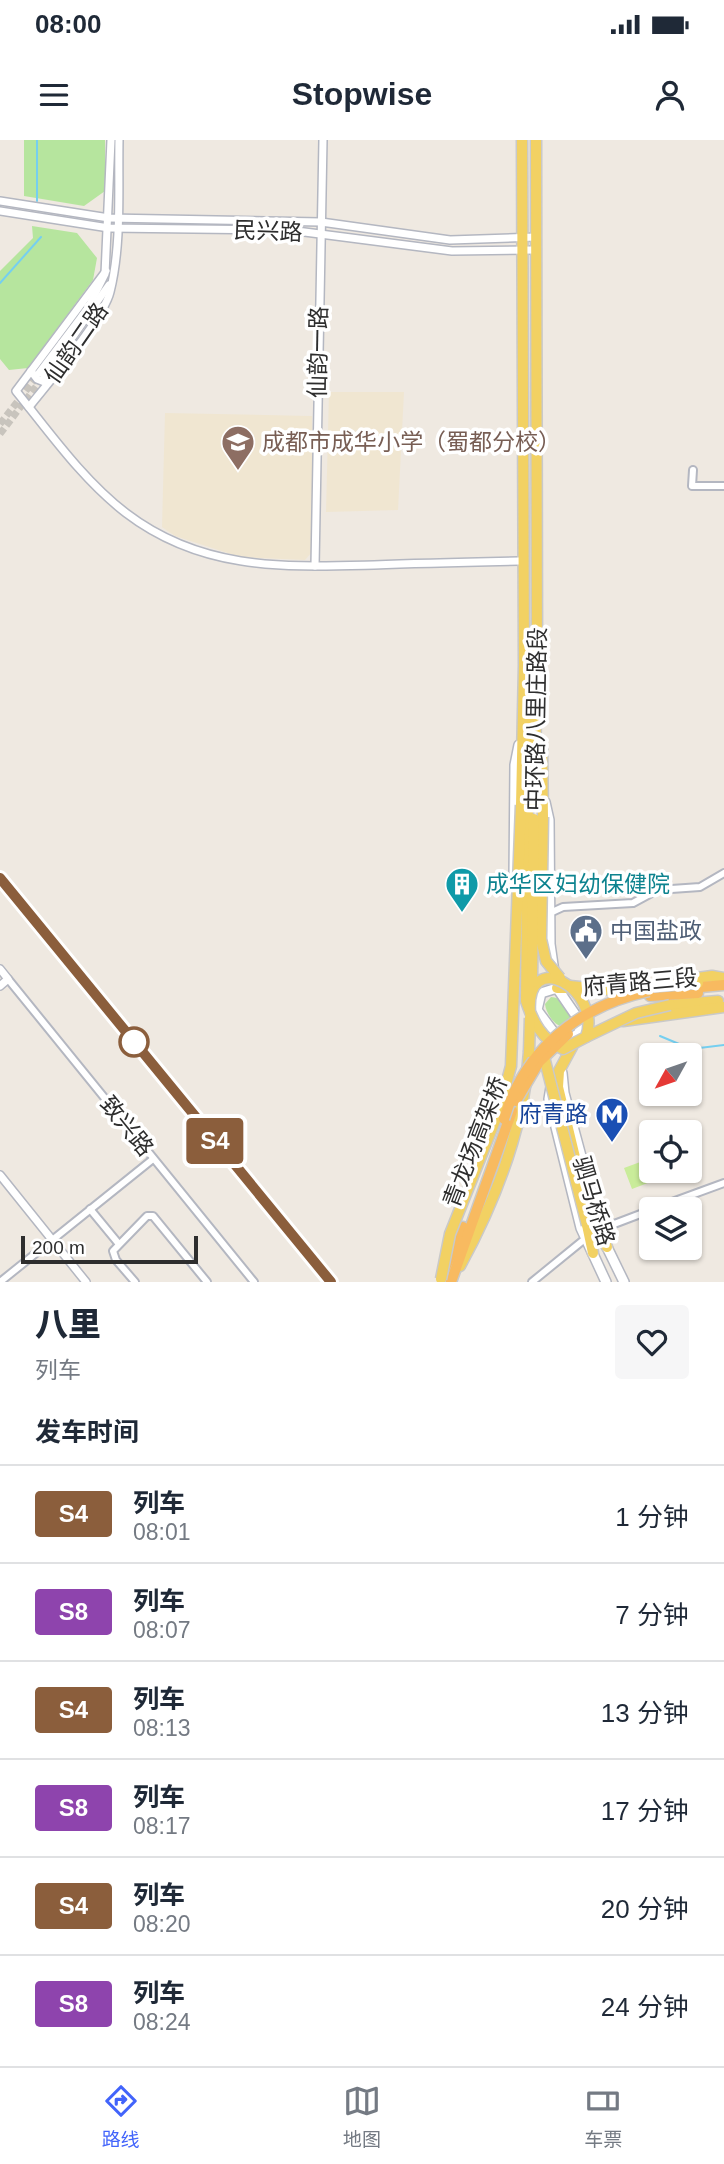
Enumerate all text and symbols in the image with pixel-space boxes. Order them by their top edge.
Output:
text: 08:00 [35,9,102,39]
icon: menu [35,76,73,114]
text: Stopwise [292,76,432,112]
icon: person [651,76,689,114]
street label: 民兴路 [233,217,303,245]
street label: 仙韵二路 [39,298,113,388]
street label: 仙韵一路 [304,306,332,398]
school or university icon: 成都市成华小学（蜀都分校） [219,423,257,472]
place label: 成都市成华小学（蜀都分校） [262,429,561,455]
street label: 中环路八里庄路段 [521,627,551,811]
building icon: 成华区妇幼保健院 [443,865,481,914]
place label: 成华区妇幼保健院 [486,871,670,897]
public building icon: 中国盐政 [567,912,605,961]
place label: 中国盐政 [610,918,702,944]
street label: 府青路三段 [582,964,698,1000]
unlabelled marker [119,1027,149,1057]
north arrow [639,1043,702,1106]
map controls [639,1043,702,1260]
street label: 青龙场高架桥 [438,1073,512,1211]
street label: 致兴路 [95,1091,159,1161]
metro station icon: 府青路 [593,1095,631,1144]
place label: 府青路 [519,1101,588,1127]
line badge: S4 [184,1118,246,1164]
button: locate [639,1120,702,1183]
text: S4 [200,1127,230,1154]
street label: 驷马桥路 [568,1153,620,1249]
button: layers [639,1197,702,1260]
scale bar [21,1233,198,1265]
text: 200 m [32,1237,85,1258]
button: heart [615,1305,689,1379]
text: 八里 [35,1306,101,1343]
text: 列车 [35,1357,81,1383]
text: 发车时间 [35,1417,139,1447]
text: 列车 [133,1488,185,1518]
text: S4 [59,1500,88,1527]
text: 1 分钟 [615,1502,689,1532]
text: 08:01 [133,1519,191,1545]
text: 列车 [133,1586,185,1616]
text: S8 [59,1598,88,1625]
text: 7 分钟 [615,1600,689,1630]
text: 08:07 [133,1617,191,1643]
text: 列车 [133,1684,185,1714]
text: S4 [59,1696,88,1723]
text: 13 分钟 [601,1698,689,1728]
text: 08:13 [133,1715,191,1741]
text: 列车 [133,1782,185,1812]
text: S8 [59,1794,88,1821]
text: 17 分钟 [601,1796,689,1826]
text: 08:17 [133,1813,191,1839]
text: 列车 [133,1880,185,1910]
text: S4 [59,1892,88,1919]
text: 20 分钟 [601,1894,689,1924]
text: 08:20 [133,1911,191,1937]
text: 列车 [133,1978,185,2008]
text: S8 [59,1990,88,2017]
text: 24 分钟 [601,1992,689,2022]
text: 08:24 [133,2009,191,2035]
tab: 路线 [102,2082,140,2151]
tab: 地图 [343,2082,381,2151]
tab: 车票 [584,2082,622,2151]

